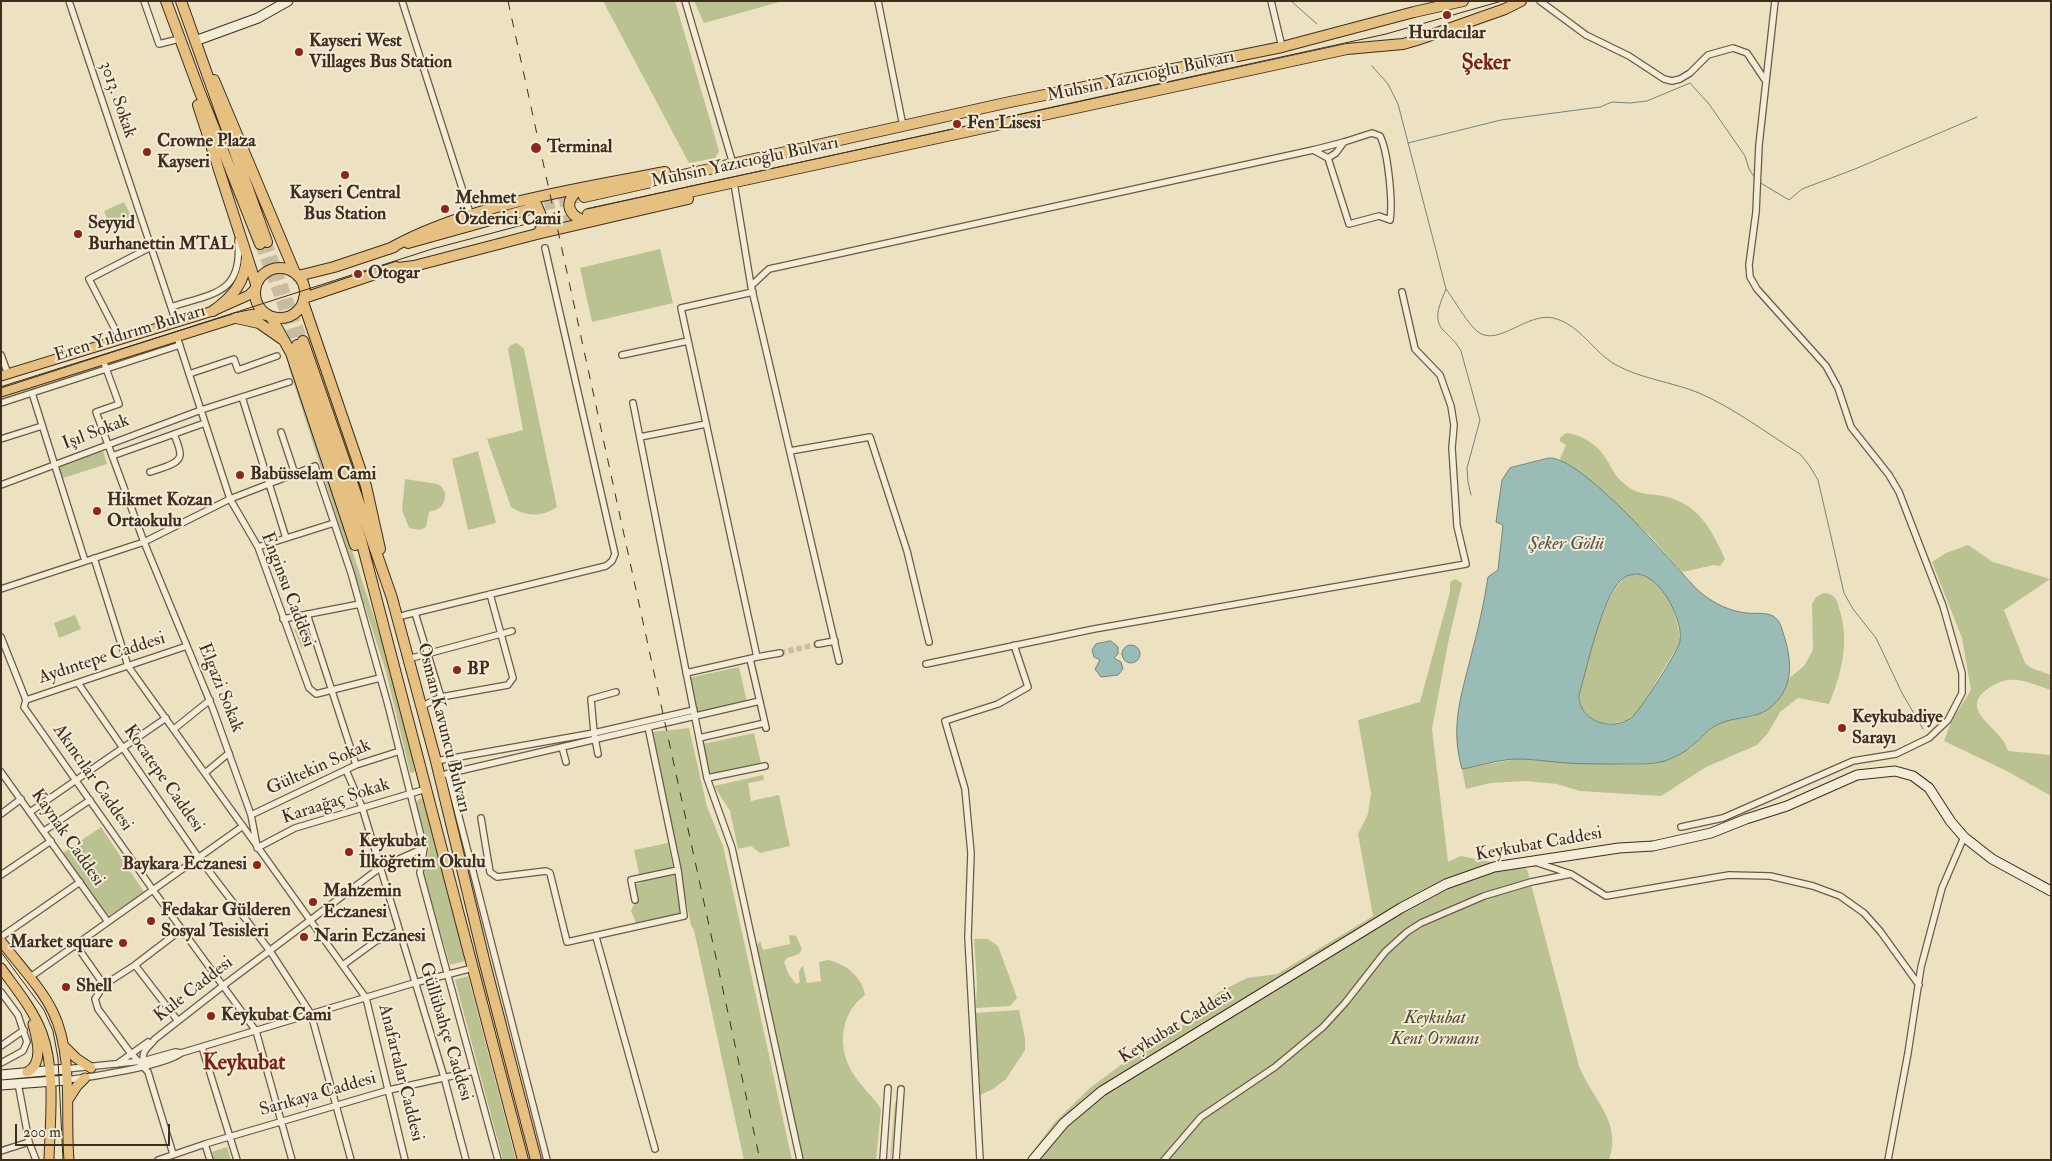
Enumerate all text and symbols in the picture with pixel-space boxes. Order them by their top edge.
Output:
marker: Hurdacılar [1441,9,1453,21]
place label: Hurdacılar [1408,23,1486,45]
place label: Kayseri West Villages Bus Station [309,31,452,74]
marker: Kayseri West Villages Bus Station [293,46,305,58]
street label: Muhsin Yazıcıoğlu Bulvarı [1045,47,1237,107]
district label: Şeker [1461,51,1511,77]
street label: 3013. Sokak [94,59,140,141]
place label: Fen Lisesi [967,113,1041,135]
marker: Fen Lisesi [951,118,963,130]
place label: Crowne Plaza Kayseri [157,131,256,173]
street label: Muhsin Yazıcıoğlu Bulvarı [649,133,841,193]
place label: Terminal [547,137,612,159]
marker: Terminal [529,141,543,155]
marker: Crowne Plaza Kayseri [141,146,153,158]
marker: Kayseri Central Bus Station [339,169,351,181]
place label: Kayseri Central Bus Station [289,183,401,225]
place label: Mehmet Özderici Cami [455,188,561,230]
marker: Mehmet Özderici Cami [439,203,451,215]
place label: Seyyid Burhanettin MTAL [88,213,234,255]
marker: Seyyid Burhanettin MTAL [72,228,84,240]
place label: Otogar [368,263,420,285]
marker: Otogar [352,268,364,280]
street label: Eren Yıldırım Bulvarı [52,301,208,367]
street label: Işıl Sokak [60,410,132,456]
place label: Babüsselam Cami [250,464,376,486]
marker: Babüsselam Cami [234,469,246,481]
place label: Hikmet Kozan Ortaokulu [107,490,212,532]
marker: Hikmet Kozan Ortaokulu [91,505,103,517]
street label: Enginsu Caddesi [255,530,319,650]
water label: Şeker Gölü [1528,534,1604,556]
street label: Aydıntepe Caddesi [36,628,168,690]
street label: Elgazi Sokak [192,640,248,736]
street label: Osman Kavuncu Bulvarı [411,641,475,815]
place label: BP [467,659,489,681]
marker: BP [451,664,463,676]
place label: Keykubadiye Sarayı [1852,707,1943,750]
street label: Akıncılar Caddesi [47,720,137,836]
street label: Kocatepe Caddesi [118,721,208,837]
marker: Keykubadiye Sarayı [1836,722,1848,734]
street label: Gültekin Sokak [264,735,374,801]
street label: Karaağaç Sokak [279,774,393,830]
street label: Kaynak Caddesi [26,785,108,891]
street label: Keykubat Caddesi [1474,823,1604,867]
place label: Keykubat İlköğretim Okulu [359,831,485,874]
marker: Keykubat İlköğretim Okulu [343,846,355,858]
place label: Baykara Eczanesi [122,854,247,876]
marker: Baykara Eczanesi [251,859,263,871]
place label: Mahzemin Eczanesi [323,881,401,924]
marker: Mahzemin Eczanesi [307,896,319,908]
place label: Fedakar Gülderen Sosyal Tesisleri [161,900,291,942]
marker: Fedakar Gülderen Sosyal Tesisleri [145,915,157,927]
place label: Narin Eczanesi [314,926,426,948]
marker: Narin Eczanesi [298,931,310,943]
place label: Market square [10,932,113,954]
marker: Market square [117,937,129,949]
street label: Kule Caddesi [150,953,238,1027]
street label: Güllübahçe Caddesi [414,960,476,1104]
place label: Shell [76,976,112,998]
marker: Shell [60,981,72,993]
street label: Keykubat Caddesi [1116,985,1236,1069]
street label: Anafartalar Caddesi [373,1002,427,1144]
place label: Keykubat Cami [221,1005,332,1027]
park label: Keykubat Kent Ormanı [1391,1008,1479,1050]
marker: Keykubat Cami [205,1010,217,1022]
district label: Keykubat [203,1051,285,1077]
street label: Sarıkaya Caddesi [257,1068,379,1122]
scale bar [18,1114,172,1146]
text: 200 m [23,1123,61,1142]

